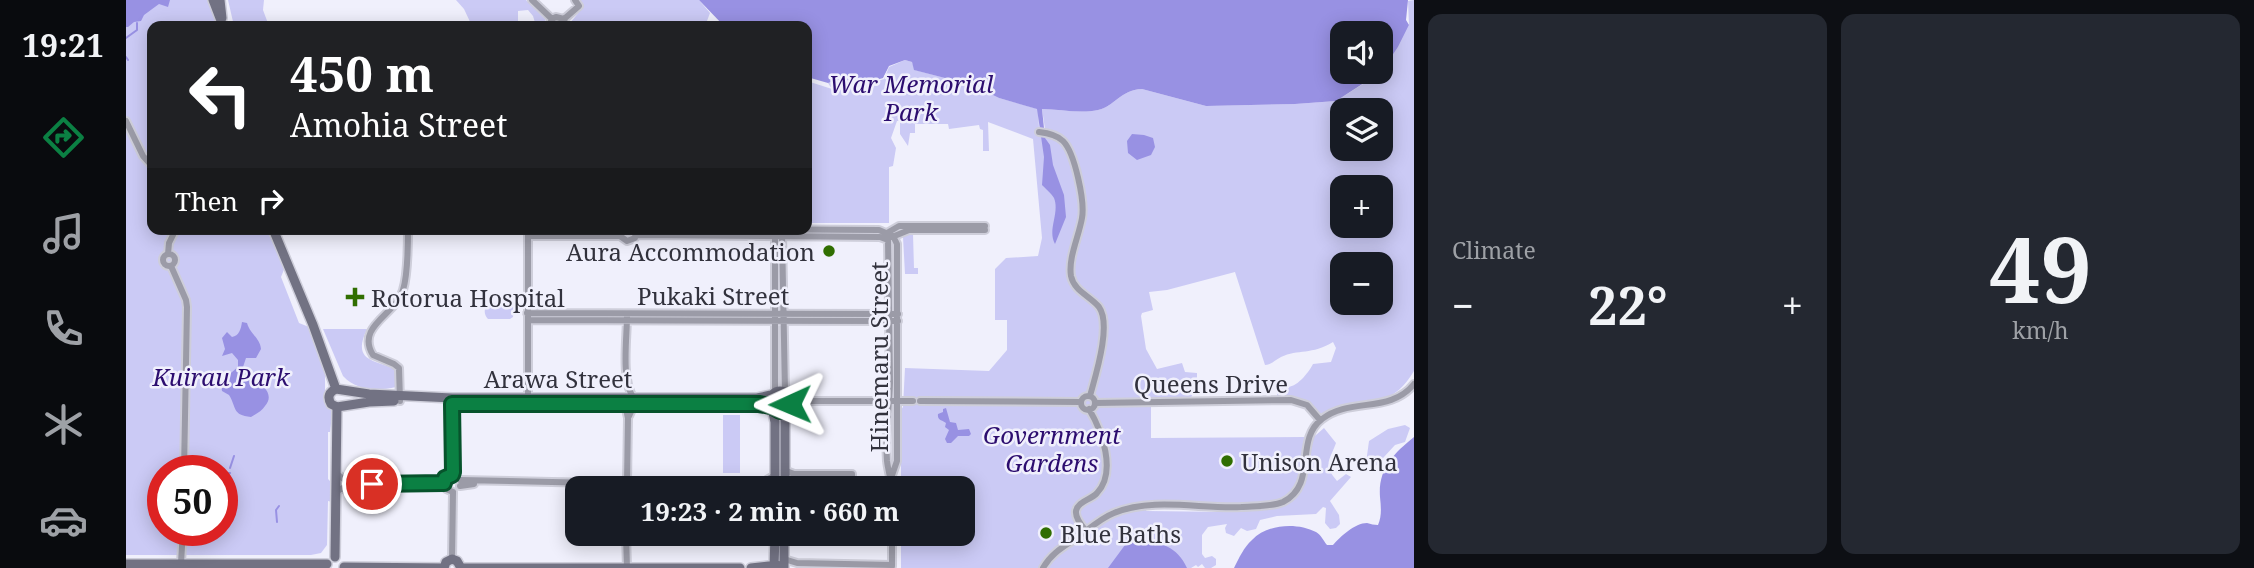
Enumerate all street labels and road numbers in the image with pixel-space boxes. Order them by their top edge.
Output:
street label: Hinemaru Street [862,262,895,452]
street label: Pukaki Street [637,279,789,312]
street label: Arawa Street [484,362,632,395]
street label: Queens Drive [1134,367,1288,400]

